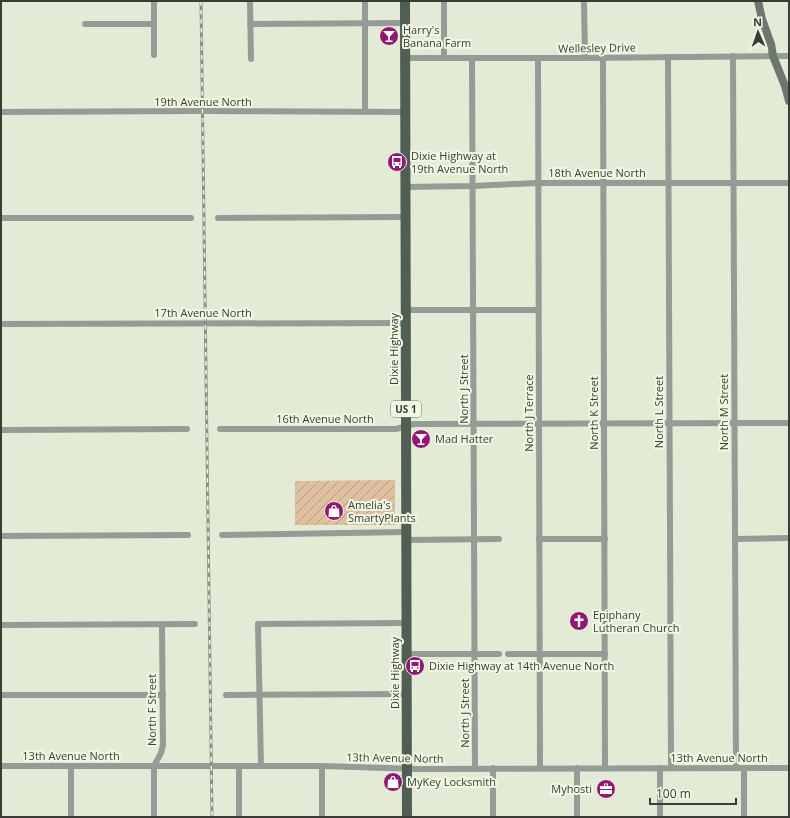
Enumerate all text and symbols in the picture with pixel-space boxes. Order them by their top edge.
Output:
north arrow [738,12,778,52]
text: N [753,14,762,29]
place label: Harry's Banana Farm [403,22,471,50]
bar icon: Harry's Banana Farm [378,25,400,47]
street label: Wellesley Drive [558,39,636,56]
street label: 19th Avenue North [154,94,252,109]
place label: Dixie Highway at 19th Avenue North [411,148,508,176]
bus stop icon: Dixie Highway at 19th Avenue North [386,151,408,173]
street label: 18th Avenue North [548,165,646,180]
street label: 17th Avenue North [154,305,252,320]
street label: Dixie Highway [386,312,401,385]
street label: North J Street [456,354,471,424]
street label: North J Terrace [521,374,536,452]
street label: North M Street [716,374,731,450]
street label: North K Street [586,376,601,450]
street label: North L Street [651,376,666,448]
road number: US 1 [391,401,421,417]
street label: 16th Avenue North [276,411,374,426]
bar icon: Mad Hatter [410,428,432,450]
place label: Mad Hatter [435,431,494,446]
place label: Amelia's SmartyPlants [348,497,416,525]
shop icon: Amelia's SmartyPlants [323,500,345,522]
place label: Epiphany Lutheran Church [593,607,679,635]
church icon: Epiphany Lutheran Church [568,610,590,632]
street label: Dixie Highway [387,636,402,709]
bus stop icon: Dixie Highway at 14th Avenue North [404,655,426,677]
place label: Dixie Highway at 14th Avenue North [429,658,614,673]
street label: North F Street [144,674,159,746]
street label: North J Street [457,678,472,748]
street label: 13th Avenue North [22,748,120,763]
street label: 13th Avenue North [346,749,444,766]
street label: 13th Avenue North [670,750,768,765]
shop icon: MyKey Locksmith [382,771,404,793]
place label: MyKey Locksmith [407,774,496,789]
office icon: Myhosti [595,778,617,800]
scale bar [650,780,736,806]
place label: Myhosti [551,781,592,796]
text: 100 m [656,785,691,802]

